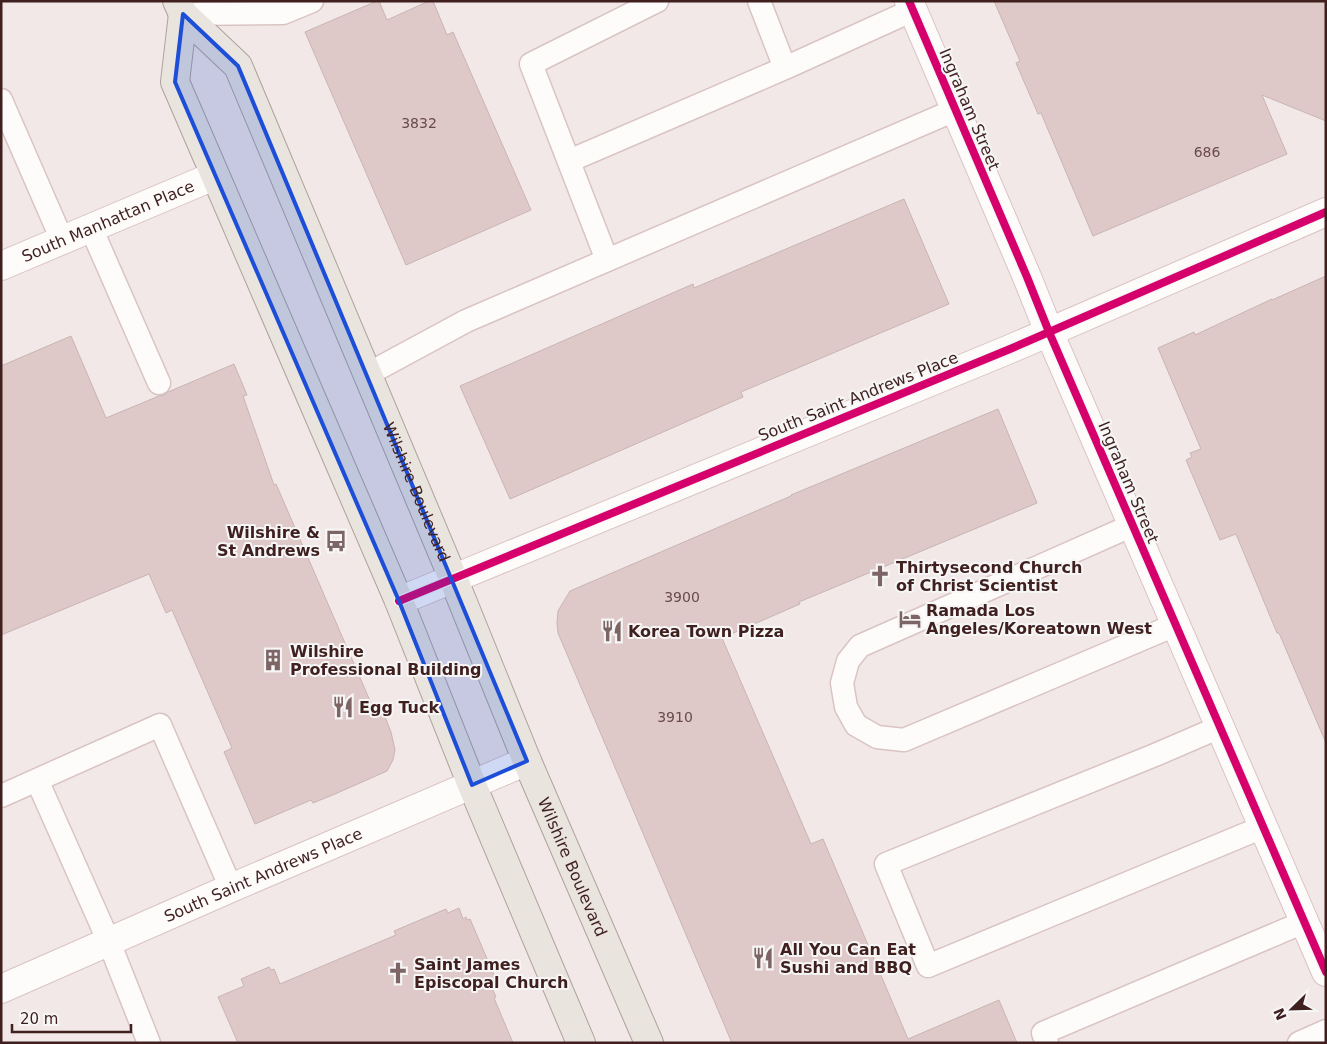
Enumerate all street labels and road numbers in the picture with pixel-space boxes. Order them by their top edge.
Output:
street label: Ingraham Street [935,45,1004,173]
street label: South Manhattan Place [19,176,197,266]
street label: South Saint Andrews Place [755,348,961,445]
street label: Ingraham Street [1094,418,1163,546]
street label: Wilshire Boulevard [379,420,454,565]
street label: Wilshire Boulevard [534,795,611,939]
street label: South Saint Andrews Place [161,824,365,926]

